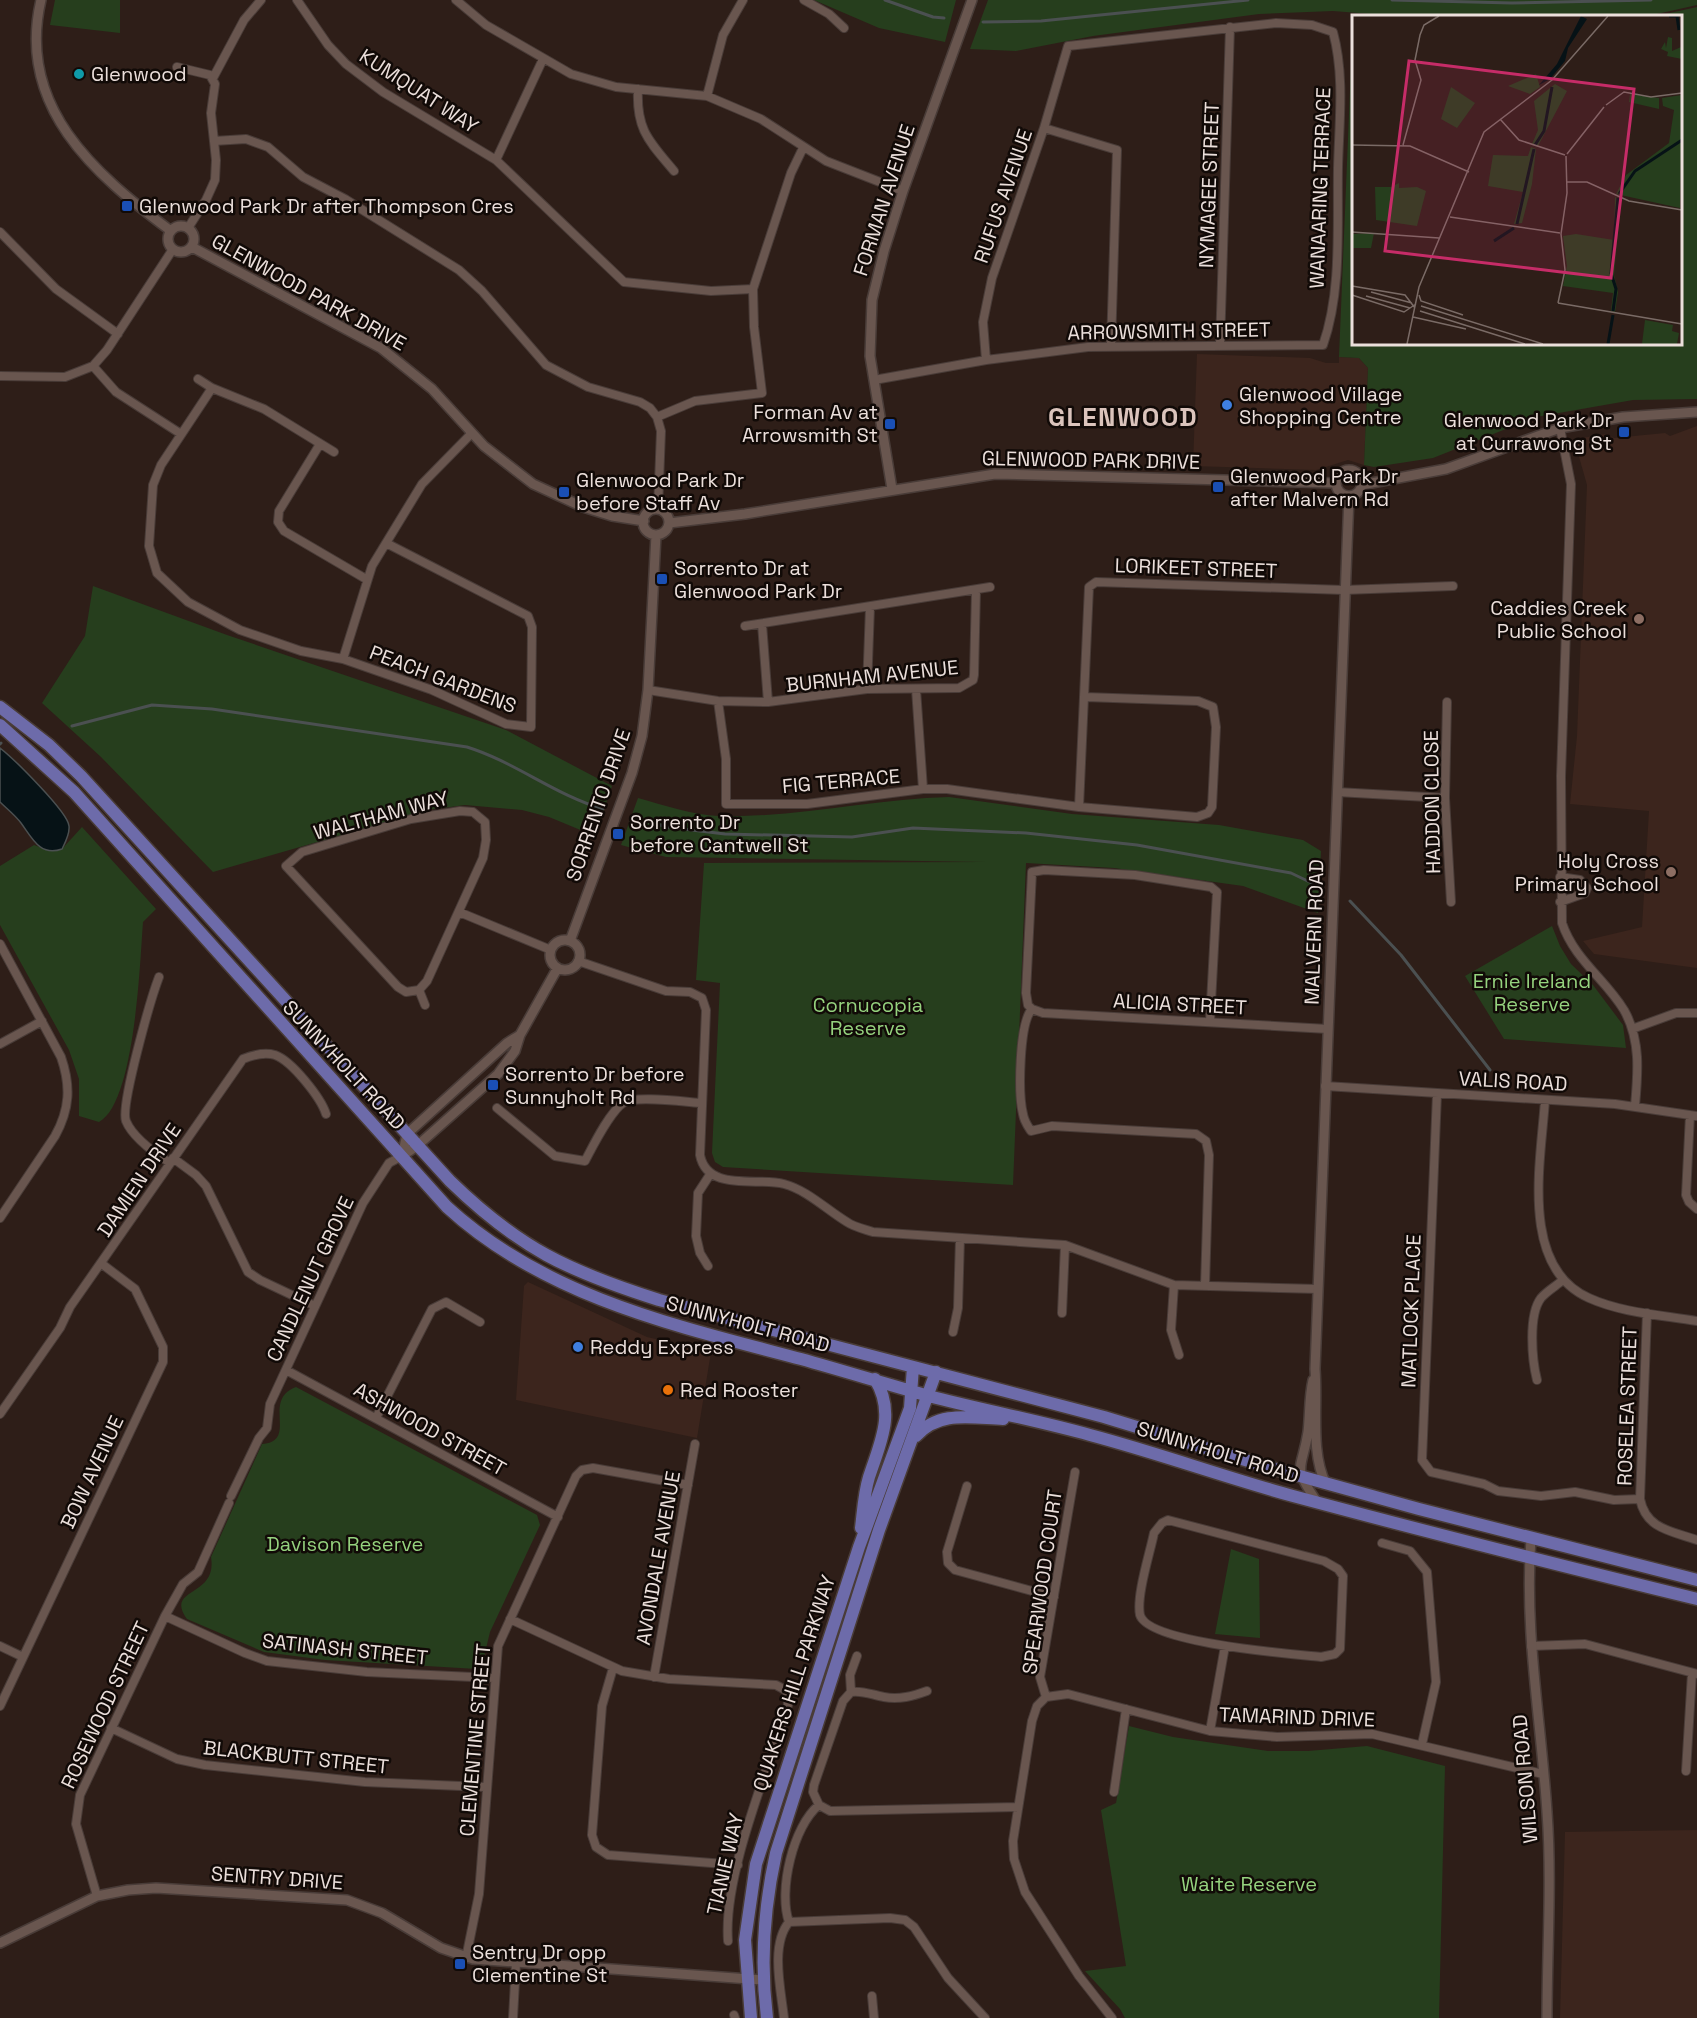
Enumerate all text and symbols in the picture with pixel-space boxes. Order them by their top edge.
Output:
inset map [1352,15,1682,345]
street label: KUMQUAT WAY [355,43,483,139]
place label: Glenwood [91,61,187,87]
marker: Glenwood [72,67,86,81]
street label: WANAARING TERRACE [1303,87,1337,289]
street label: NYMAGEE STREET [1193,101,1225,269]
street label: FORMAN AVENUE [847,121,921,279]
street label: RUFUS AVENUE [968,125,1038,267]
place label: Glenwood Park Dr after Thompson Cres [139,193,514,219]
marker: Glenwood Park Dr after Thompson Cres [120,199,134,213]
street label: GLENWOOD PARK DRIVE [207,228,411,356]
street label: ARROWSMITH STREET [1067,316,1271,346]
place label: Glenwood Village Shopping Centre [1239,381,1402,430]
marker: Glenwood Village Shopping Centre [1220,398,1234,412]
place label: Forman Av at Arrowsmith St [742,399,878,448]
district label: GLENWOOD [1048,400,1198,434]
place label: Glenwood Park Dr at Currawong St [1444,407,1612,456]
marker: Forman Av at Arrowsmith St [883,417,897,431]
marker: Glenwood Park Dr at Currawong St [1617,425,1631,439]
street label: GLENWOOD PARK DRIVE [982,445,1200,475]
place label: Glenwood Park Dr after Malvern Rd [1230,463,1398,512]
place label: Glenwood Park Dr before Staff Av [576,467,744,516]
marker: Glenwood Park Dr after Malvern Rd [1211,480,1225,494]
marker: Glenwood Park Dr before Staff Av [557,485,571,499]
street label: LORIKEET STREET [1114,552,1278,584]
place label: Sorrento Dr at Glenwood Park Dr [674,555,842,604]
marker: Sorrento Dr at Glenwood Park Dr [655,572,669,586]
place label: Caddies Creek Public School [1490,595,1627,644]
marker: Caddies Creek Public School [1632,612,1646,626]
street label: PEACH GARDENS [366,639,520,719]
street label: BURNHAM AVENUE [784,654,960,698]
street label: SORRENTO DRIVE [560,725,636,885]
street label: HADDON CLOSE [1418,730,1446,874]
street label: FIG TERRACE [781,763,901,799]
street label: WALTHAM WAY [311,784,451,846]
place label: Sorrento Dr before Cantwell St [630,809,809,858]
marker: Sorrento Dr before Cantwell St [611,827,625,841]
place label: Holy Cross Primary School [1515,848,1659,897]
street label: MALVERN ROAD [1298,859,1330,1005]
marker: Holy Cross Primary School [1664,865,1678,879]
park label: Ernie Ireland Reserve [1473,968,1591,1017]
street label: ALICIA STREET [1112,988,1248,1020]
park label: Cornucopia Reserve [813,992,923,1041]
street label: SUNNYHOLT ROAD [277,995,411,1135]
place label: Sorrento Dr before Sunnyholt Rd [505,1061,685,1110]
street label: VALIS ROAD [1458,1065,1568,1097]
marker: Sorrento Dr before Sunnyholt Rd [486,1078,500,1092]
street label: DAMIEN DRIVE [91,1118,187,1242]
street label: CANDLENUT GROVE [260,1192,360,1366]
street label: MATLOCK PLACE [1395,1234,1427,1388]
street label: SUNNYHOLT ROAD [663,1290,833,1358]
street label: ROSELEA STREET [1611,1326,1643,1486]
place label: Reddy Express [590,1334,734,1360]
marker: Reddy Express [571,1340,585,1354]
street label: ASHWOOD STREET [349,1376,511,1482]
place label: Red Rooster [680,1377,798,1403]
marker: Red Rooster [661,1383,675,1397]
street label: BOW AVENUE [54,1411,130,1533]
street label: SUNNYHOLT ROAD [1134,1415,1302,1489]
street label: AVONDALE AVENUE [630,1469,686,1647]
street label: SPEARWOOD COURT [1016,1488,1068,1676]
park label: Davison Reserve [267,1531,423,1557]
street label: QUAKERS HILL PARKWAY [747,1572,841,1794]
street label: ROSEWOOD STREET [55,1617,155,1793]
street label: SATINASH STREET [261,1627,429,1671]
street label: CLEMENTINE STREET [454,1642,496,1838]
street label: TAMARIND DRIVE [1218,1701,1376,1733]
street label: WILSON ROAD [1506,1714,1544,1844]
street label: BLACKBUTT STREET [202,1734,390,1780]
street label: TIANIE WAY [701,1810,749,1918]
street label: SENTRY DRIVE [210,1860,344,1896]
park label: Waite Reserve [1181,1871,1317,1897]
place label: Sentry Dr opp Clementine St [472,1939,607,1988]
marker: Sentry Dr opp Clementine St [453,1957,467,1971]

